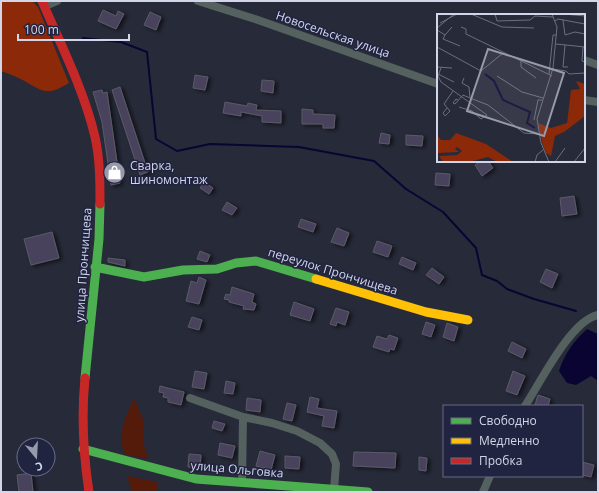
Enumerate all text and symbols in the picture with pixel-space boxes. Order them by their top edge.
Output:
street label: Новосельская улица [274,6,392,62]
inset map [437,14,585,162]
scale bar [18,16,129,42]
text: 100 m [24,21,59,38]
place label: Сварка, шиномонтаж [130,157,208,188]
shop icon: Сварка, шиномонтаж [101,159,127,185]
street label: улица Прончищева [71,207,95,323]
street label: переулок Прончищева [266,243,400,299]
legend [443,405,583,477]
text: Свободно [479,412,537,429]
text: Медленно [479,432,539,449]
north arrow [16,437,56,477]
text: Пробка [479,452,522,469]
street label: улица Ольговка [190,456,284,482]
text: С [34,459,45,475]

